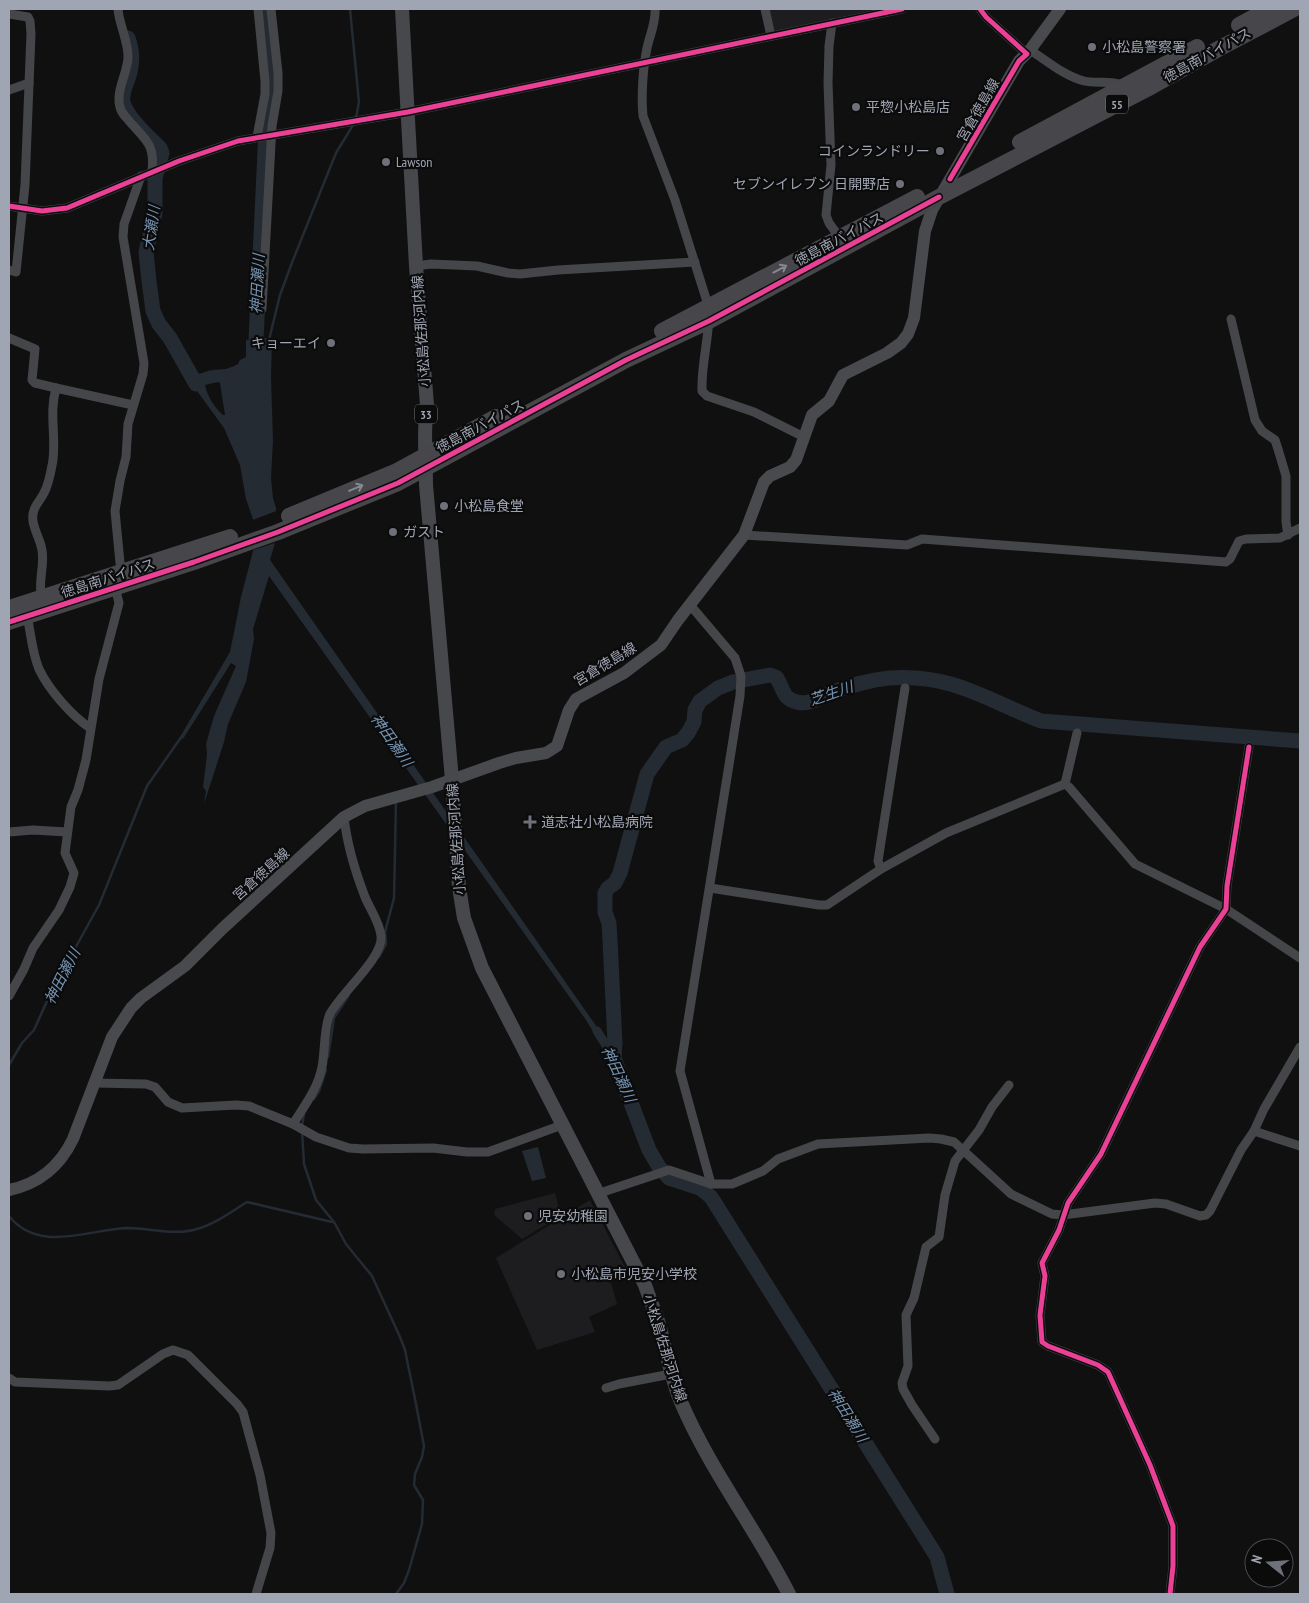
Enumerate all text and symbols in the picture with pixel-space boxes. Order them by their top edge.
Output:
street label: 徳島南バイパス [1160,23,1254,87]
place label: 小松島警察署 [1102,38,1186,56]
marker: 小松島警察署 [1086,41,1098,53]
street label: 宮倉徳島線 [953,75,1003,145]
road number: 55 [1106,95,1128,114]
place label: 平惣小松島店 [866,98,950,116]
marker: 平惣小松島店 [850,101,862,113]
place label: コインランドリー [818,142,930,160]
marker: コインランドリー [934,145,946,157]
place label: Lawson [396,153,432,171]
marker: Lawson [380,156,392,168]
place label: セブンイレブン 日開野店 [733,175,890,193]
marker: セブンイレブン 日開野店 [894,178,906,190]
water label: 大瀬川 [138,202,164,252]
street label: 徳島南バイパス [792,208,886,270]
water label: 神田瀬川 [246,252,268,314]
one-way arrow [773,264,787,274]
street label: 小松島佐那河内線 [408,275,434,387]
place label: キョーエイ [251,334,321,352]
marker: キョーエイ [325,337,337,349]
street label: 徳島南バイパス [433,395,527,457]
road number: 33 [415,404,437,424]
one-way arrow [348,482,363,492]
place label: 小松島食堂 [454,497,524,515]
marker: 小松島食堂 [438,500,450,512]
place label: ガスト [403,523,445,541]
marker: ガスト [387,526,399,538]
street label: 徳島南バイパス [59,554,157,602]
street label: 宮倉徳島線 [570,638,640,690]
water label: 芝生川 [807,676,857,709]
water label: 神田瀬川 [367,710,418,772]
street label: 小松島佐那河内線 [443,783,469,895]
place label: 道志社小松島病院 [541,813,653,831]
marker: 道志社小松島病院 [523,815,537,829]
street label: 宮倉徳島線 [229,844,293,904]
water label: 神田瀬川 [40,943,85,1007]
water label: 神田瀬川 [598,1043,641,1107]
place label: 児安幼稚園 [538,1207,608,1225]
marker: 児安幼稚園 [522,1210,534,1222]
place label: 小松島市児安小学校 [571,1265,697,1283]
marker: 小松島市児安小学校 [555,1268,567,1280]
street label: 小松島佐那河内線 [639,1292,691,1404]
water label: 神田瀬川 [824,1385,873,1447]
north arrow [1244,1538,1294,1588]
text: N [1247,1553,1266,1565]

